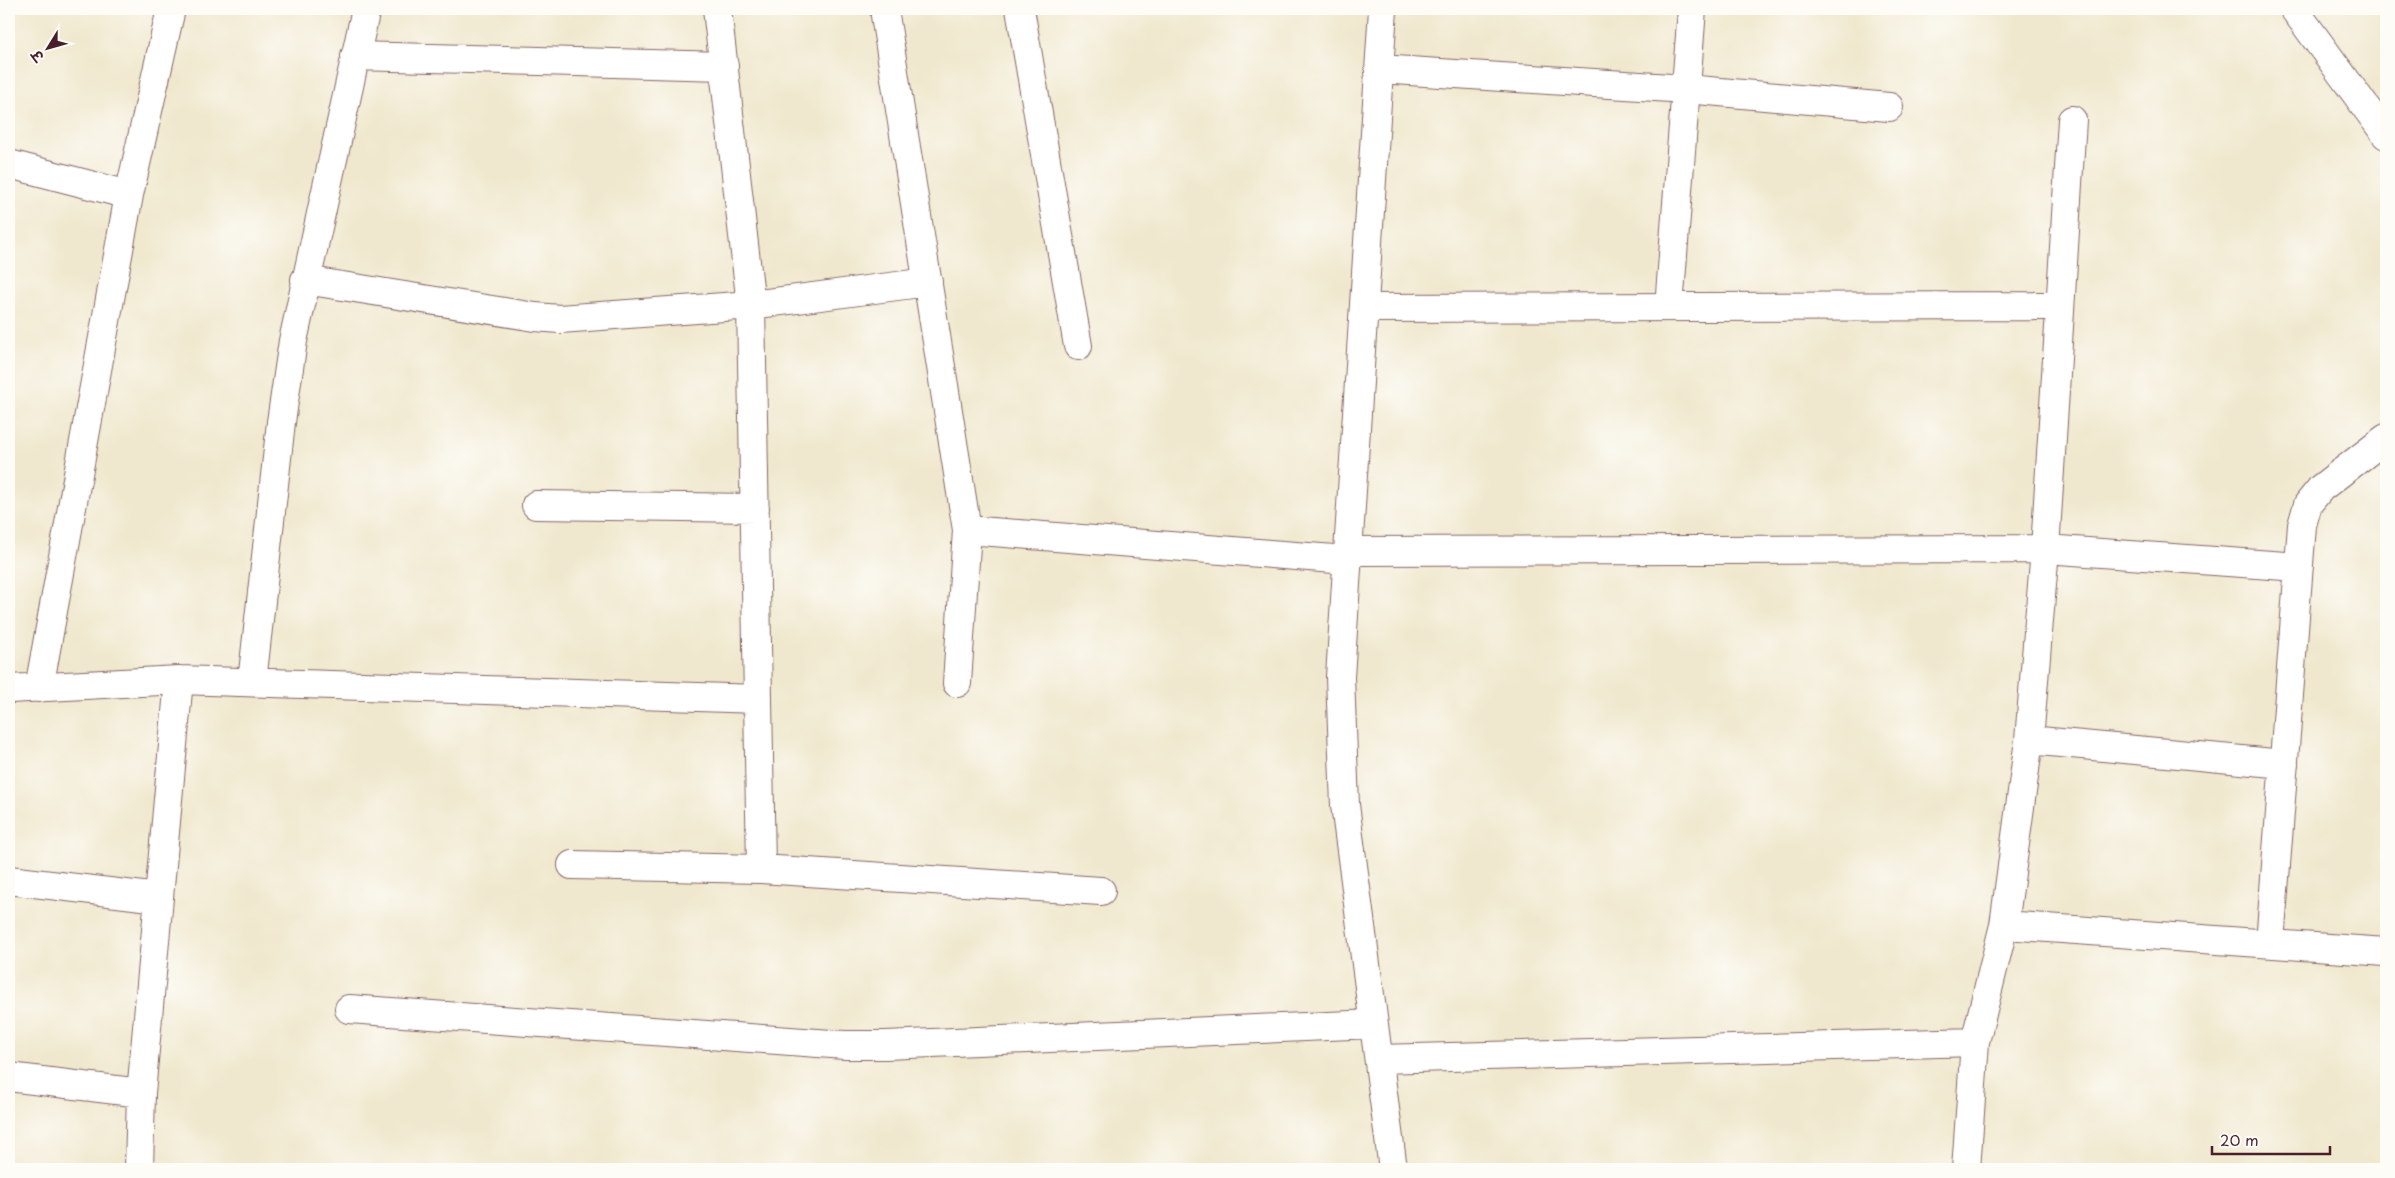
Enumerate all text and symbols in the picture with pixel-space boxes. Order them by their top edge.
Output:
north arrow [22,22,72,72]
text: उ [25,45,50,68]
scale bar [2212,1123,2330,1155]
text: 20 m [2220,1128,2259,1151]

